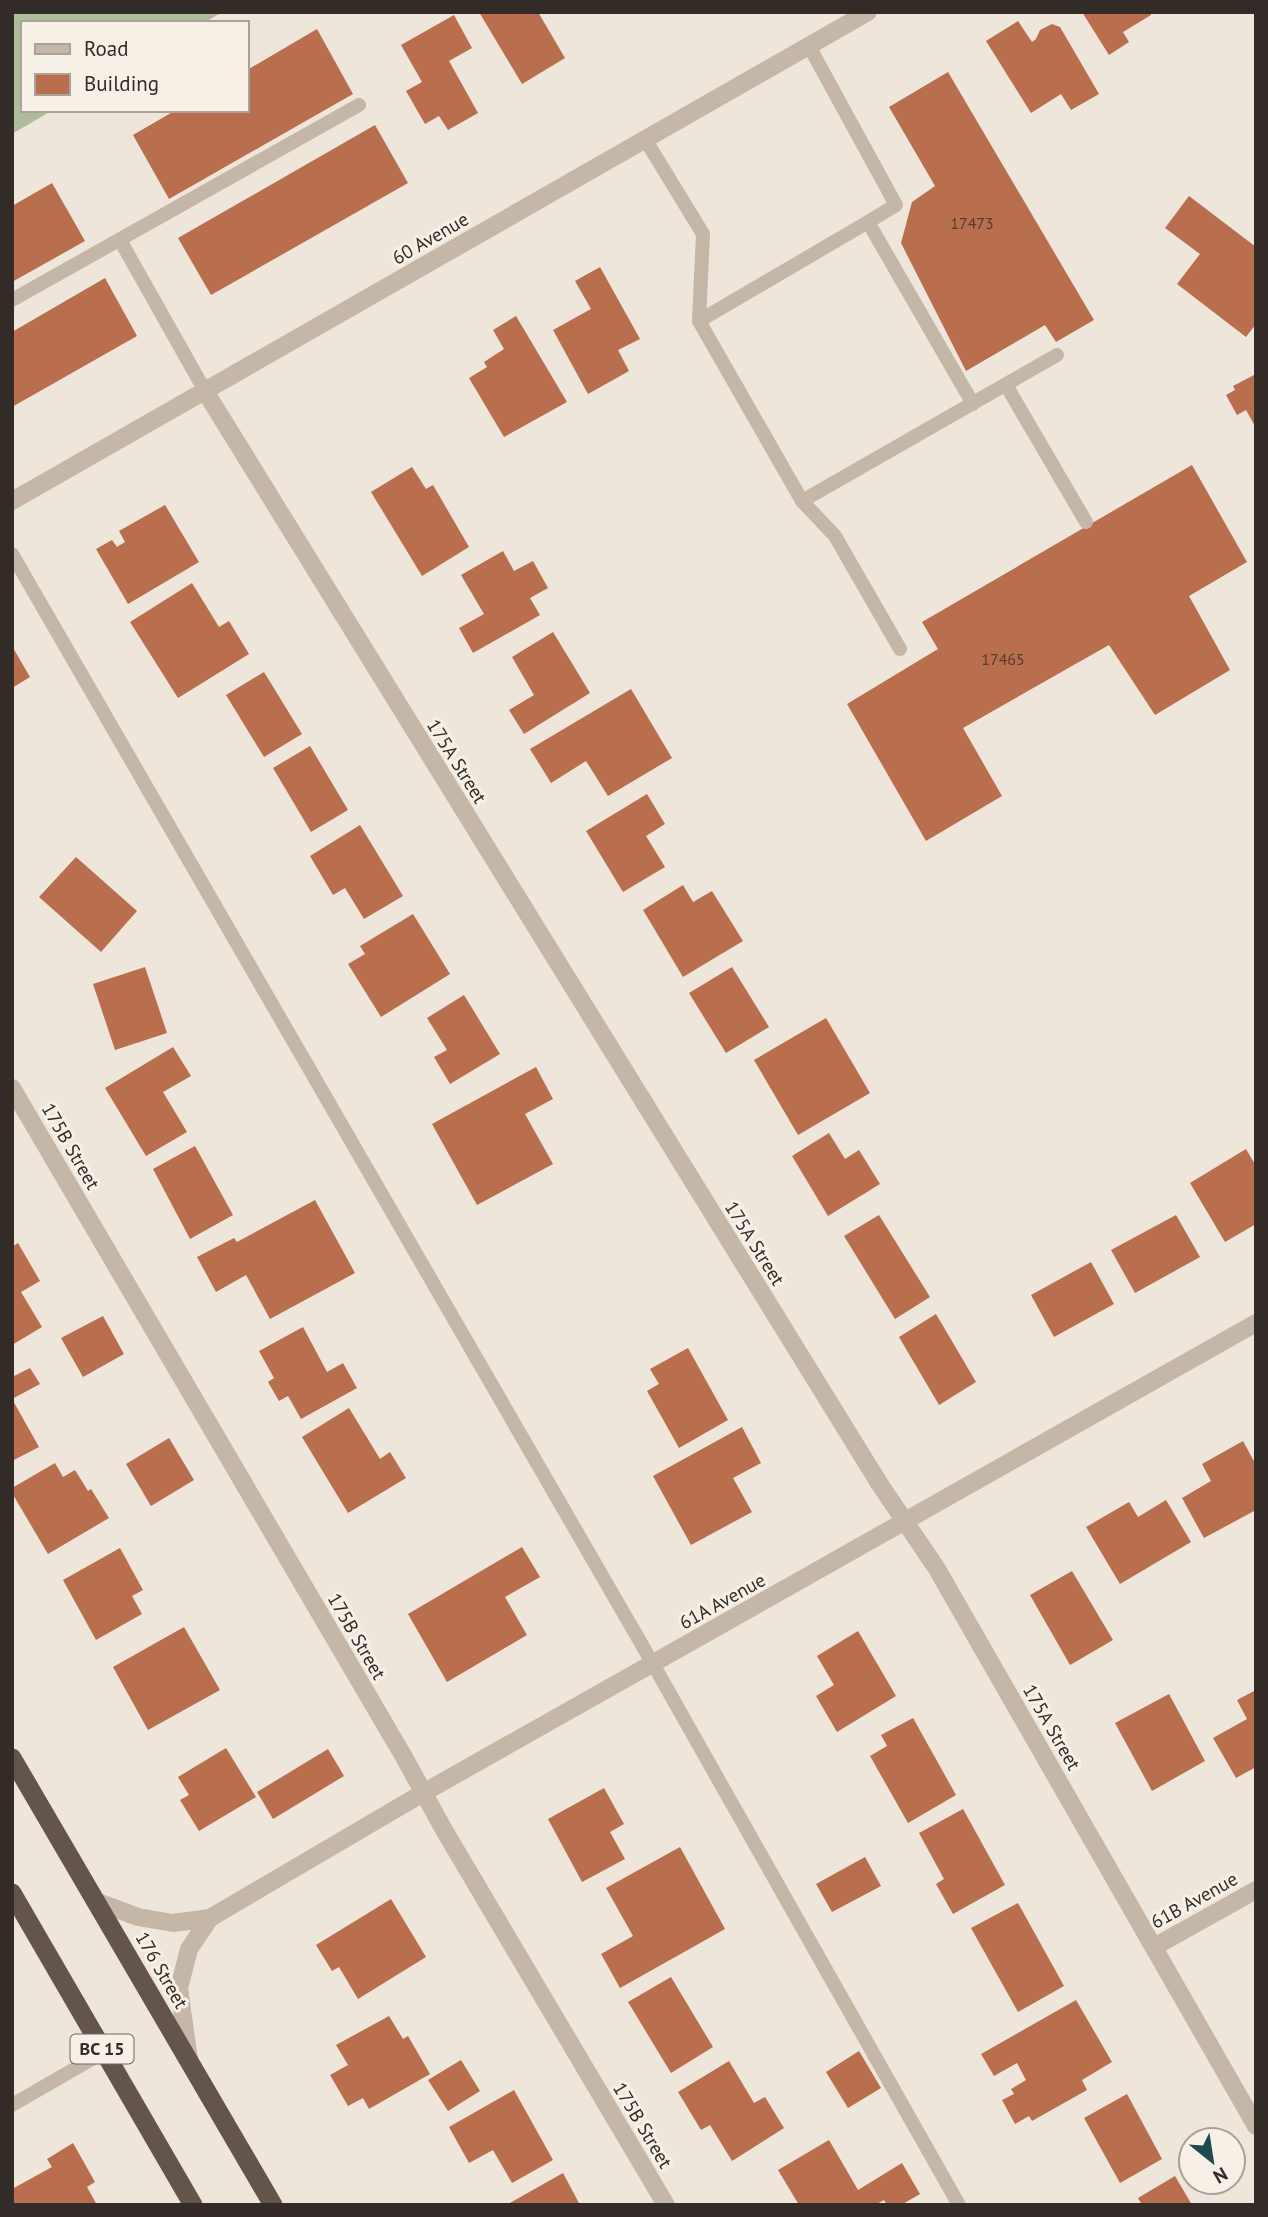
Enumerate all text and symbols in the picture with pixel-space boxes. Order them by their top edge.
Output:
legend [21,21,248,112]
text: Road [84,35,128,62]
text: Building [84,70,159,97]
street label: 60 Avenue [387,206,473,270]
house number: 17473 [950,213,994,233]
house number: 17465 [981,649,1025,669]
street label: 175A Street [422,714,493,808]
street label: 175B Street [37,1099,106,1194]
street label: 175A Street [720,1196,791,1290]
street label: 61A Avenue [675,1568,769,1634]
street label: 175B Street [323,1589,392,1684]
street label: 175A Street [1018,1680,1086,1775]
street label: 61B Avenue [1146,1866,1242,1934]
street label: 176 Street [130,1927,194,2013]
road number: BC 15 [70,2035,134,2064]
street label: 175B Street [608,2078,678,2173]
north arrow [1177,2126,1247,2196]
text: N [1209,2162,1232,2189]

